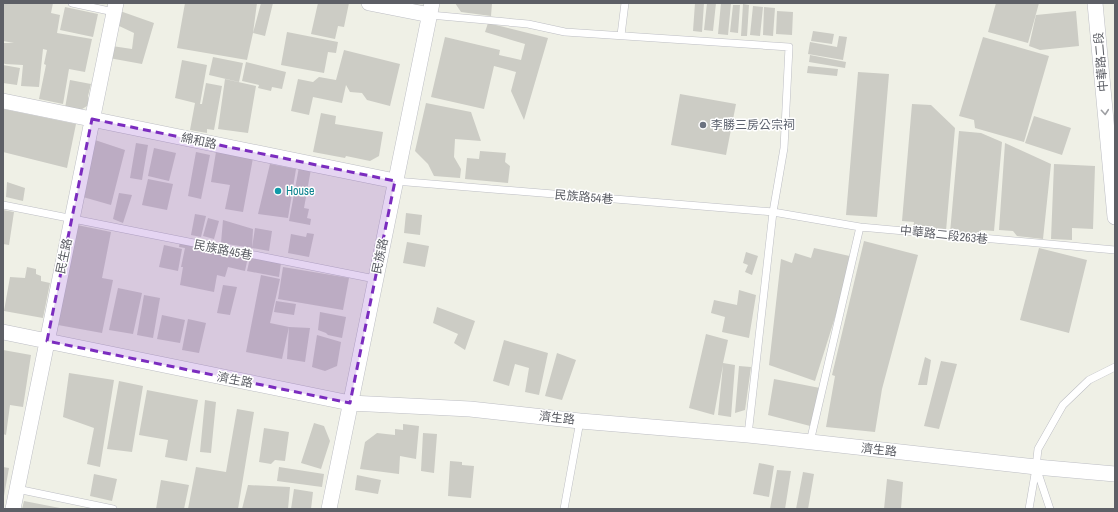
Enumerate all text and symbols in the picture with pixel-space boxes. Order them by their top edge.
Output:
street label: 中華路二段 [1090,31,1112,93]
one-way arrow [1101,108,1110,115]
place label: 李勝三房公宗祠 [711,117,795,133]
marker: 李勝三房公宗祠 [698,120,708,130]
street label: 綿和路 [180,129,218,153]
place label: House [286,183,314,199]
marker: House [273,186,283,196]
street label: 民族路54巷 [554,186,614,208]
street label: 中華路二段263巷 [899,222,989,248]
street label: 民生路 [52,237,76,275]
street label: 民族路45巷 [193,237,253,263]
street label: 民族路 [368,237,392,275]
street label: 濟生路 [216,369,254,391]
street label: 濟生路 [538,408,576,428]
street label: 濟生路 [860,440,898,460]

